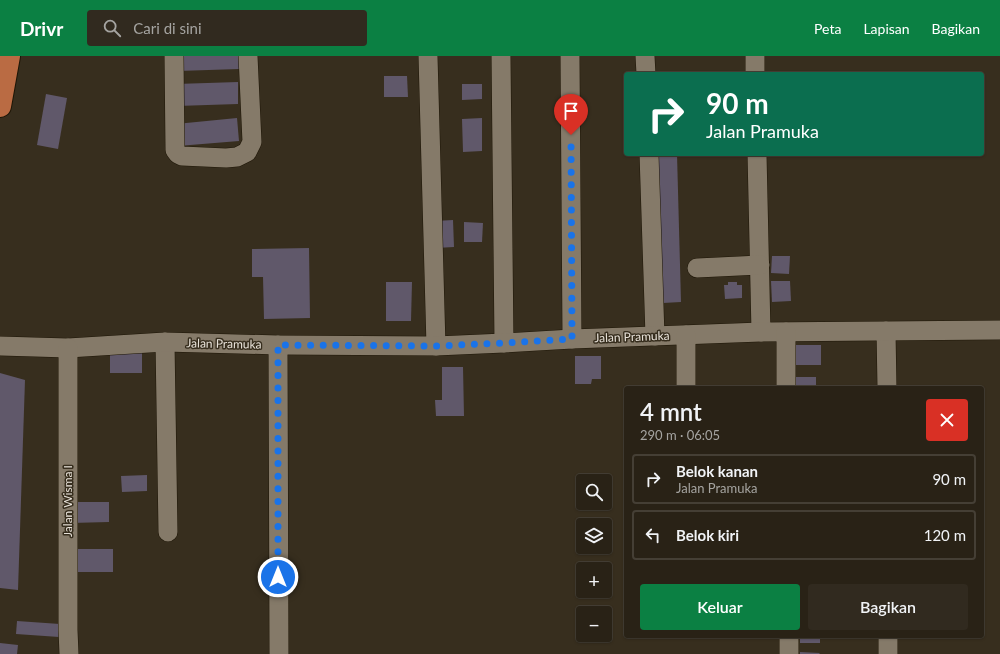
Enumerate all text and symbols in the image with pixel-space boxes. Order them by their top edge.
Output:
search box [87,10,367,46]
text: Drivr [20,17,63,40]
icon: search [101,17,123,39]
text: Cari di sini [133,19,202,37]
text: Peta [814,20,841,37]
text: Lapisan [863,20,910,37]
text: Bagikan [932,20,980,37]
text: 90 m [706,86,769,120]
icon: right [640,88,692,140]
pin [554,94,588,135]
icon: arrive [560,100,582,122]
text: Jalan Pramuka [706,120,819,142]
street label: Jalan Pramuka [594,328,670,345]
street label: Jalan Pramuka [186,335,262,352]
text: 4 mnt [640,397,702,426]
button: close [926,399,968,441]
text: 290 m · 06:05 [640,427,720,443]
text: Belok kanan [676,462,758,480]
street label: Jalan Wisma I [60,465,75,537]
icon: right [642,468,664,490]
text: 90 m [932,470,966,488]
map controls [576,474,612,642]
button: search [576,474,612,510]
text: Jalan Pramuka [676,480,758,496]
button: layers [576,518,612,554]
icon: left [642,524,664,546]
text: Belok kiri [676,526,739,544]
text: 120 m [924,526,966,544]
position arrow [257,556,299,598]
button: + [576,562,612,598]
button: Keluar [640,584,800,630]
button: Bagikan [808,584,968,630]
button: − [576,606,612,642]

